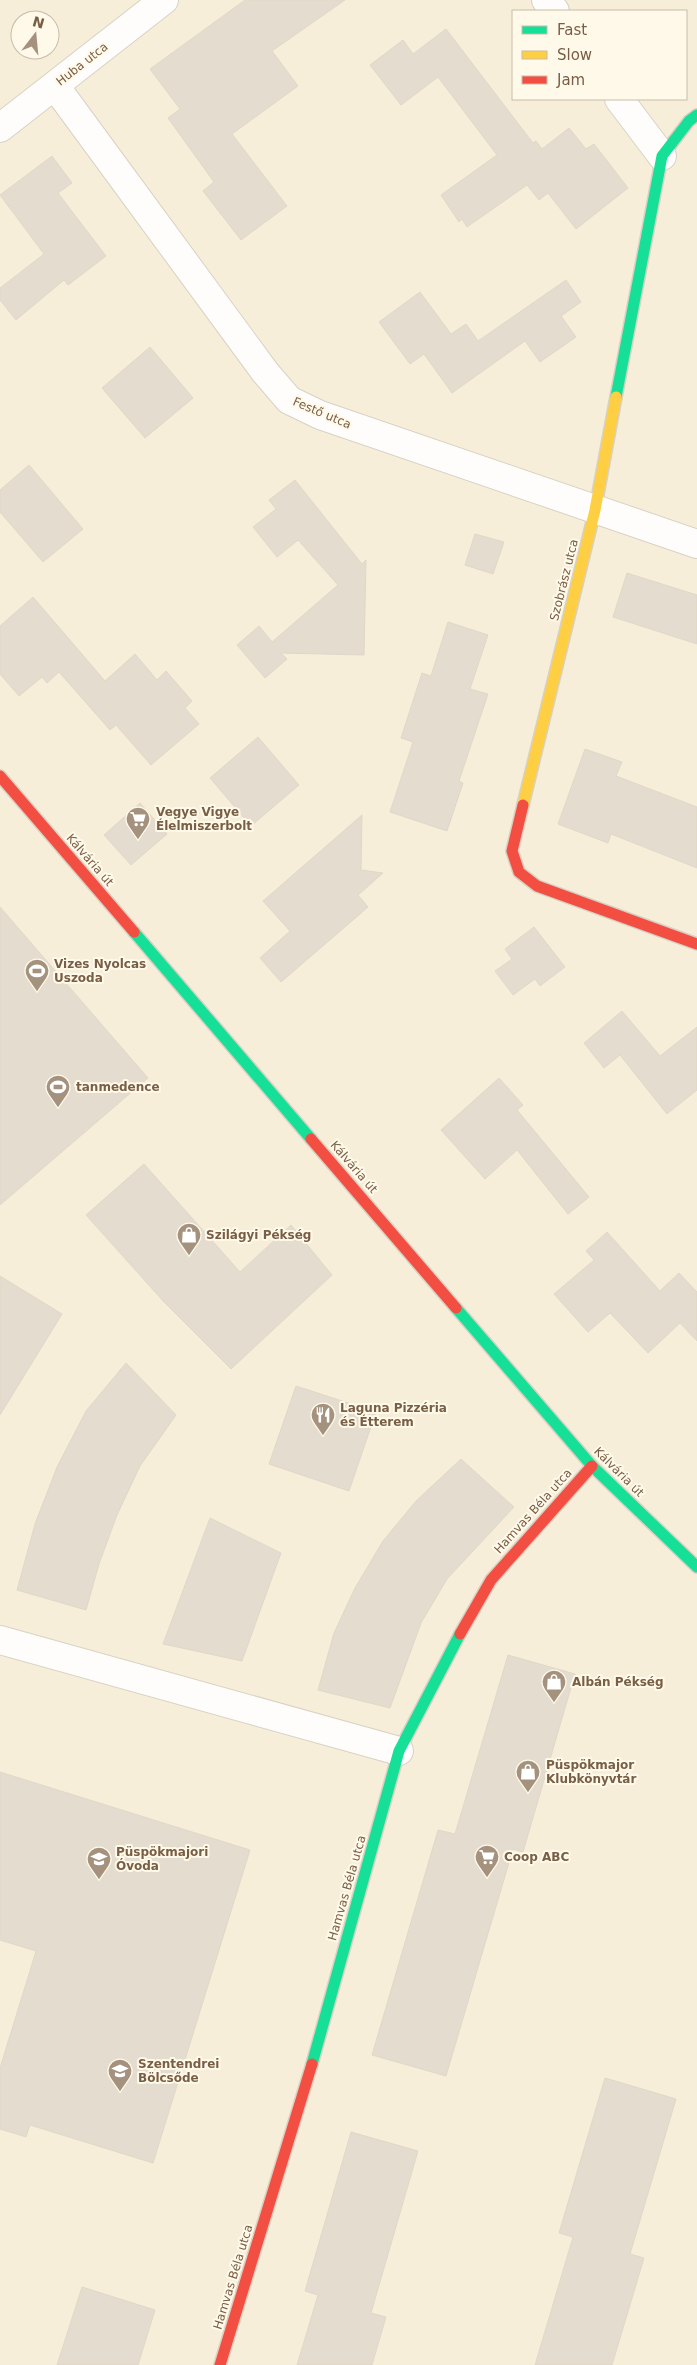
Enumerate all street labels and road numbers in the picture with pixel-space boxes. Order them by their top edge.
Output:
street label: Huba utca [53,39,111,89]
street label: Festő utca [291,394,353,432]
street label: Szobrász utca [547,538,581,622]
street label: Kálvária út [64,831,117,889]
street label: Kálvária út [328,1138,381,1196]
street label: Kálvária út [591,1444,647,1500]
street label: Hamvas Béla utca [491,1466,575,1556]
street label: Hamvas Béla utca [325,1834,369,1942]
street label: Hamvas Béla utca [210,2223,256,2331]

